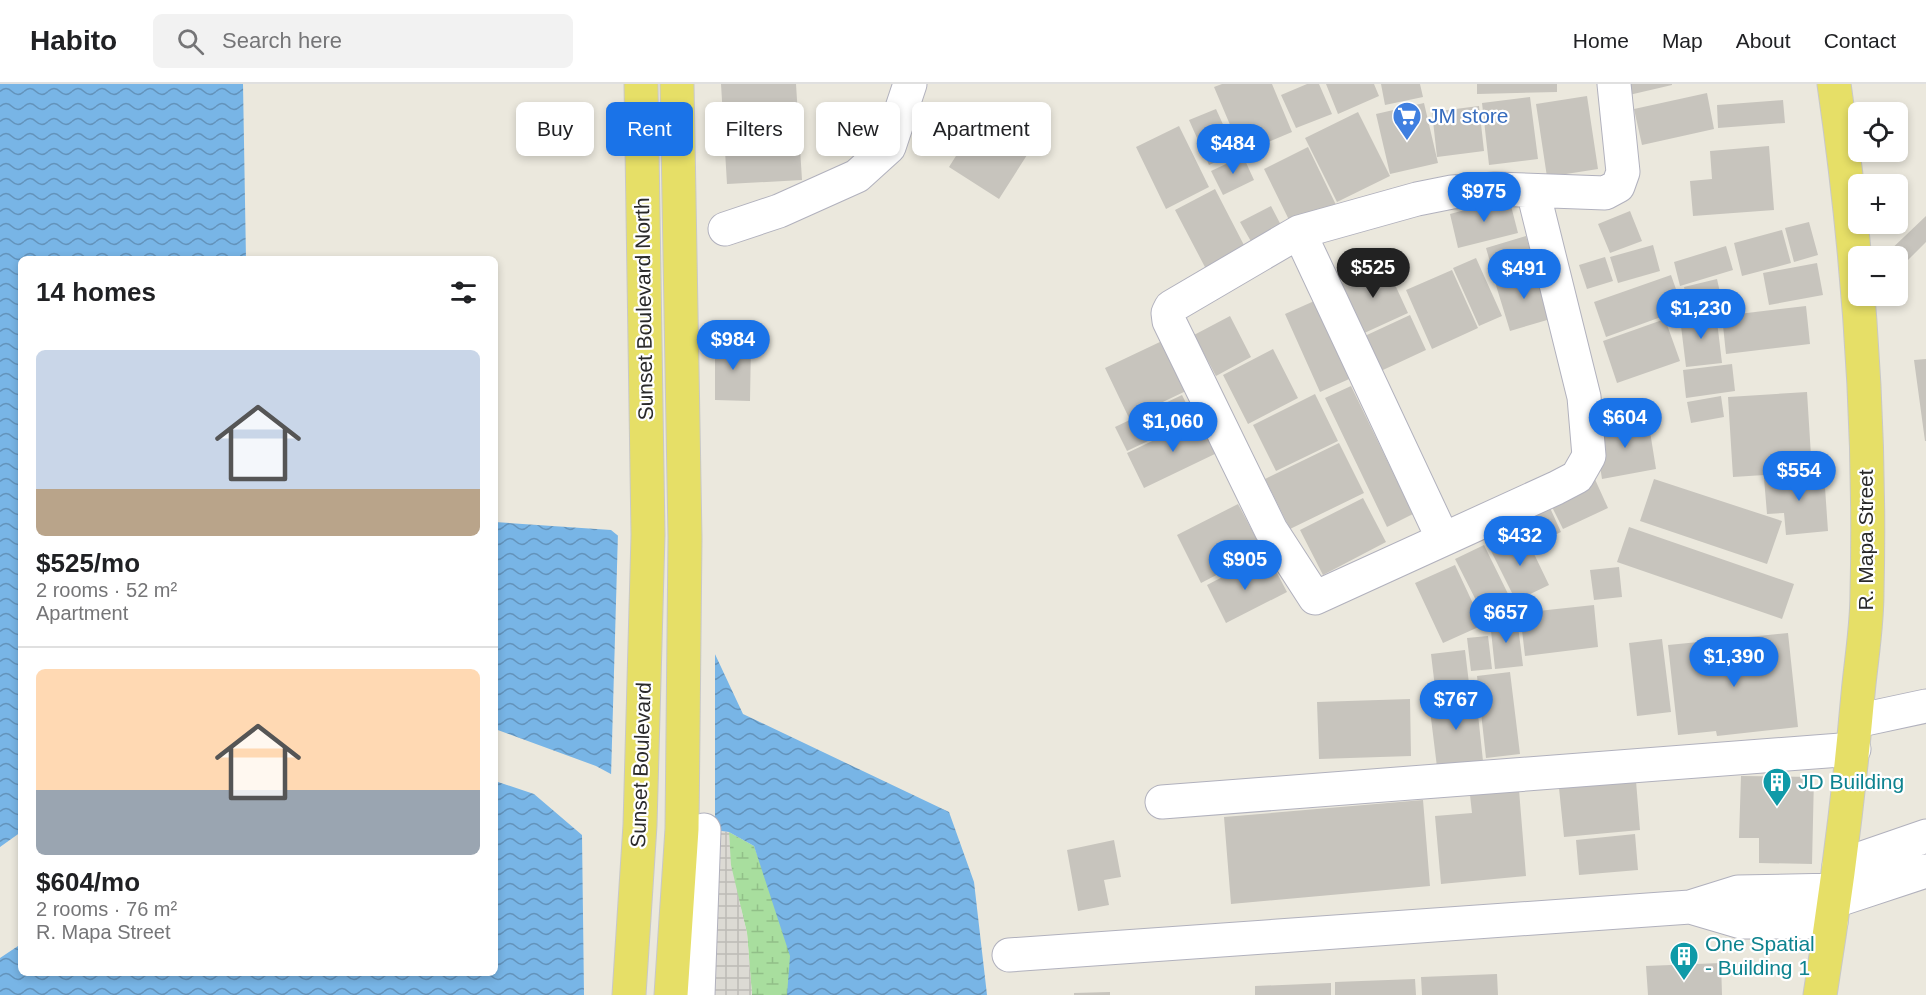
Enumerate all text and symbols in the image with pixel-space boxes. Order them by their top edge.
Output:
search box [153,14,573,68]
text: Habito [30,25,117,56]
icon: search [174,25,207,58]
text: Search here [222,28,342,53]
text: Home [1573,29,1629,52]
text: Map [1662,29,1703,52]
text: About [1736,29,1791,52]
text: Contact [1824,29,1896,52]
supermarket icon: JM store [1391,100,1423,142]
chip: Buy [516,102,594,156]
chip: Rent [606,102,693,156]
chip: Filters [705,102,804,156]
chip: New [816,102,900,156]
chip: Apartment [912,102,1051,156]
map controls [1848,102,1908,306]
button: locate [1848,102,1908,162]
place label: JM store [1428,104,1509,127]
pin: $484 [1197,124,1269,175]
text: $484 [1211,132,1255,154]
pin: $975 [1448,172,1520,223]
button: + [1848,174,1908,234]
text: $975 [1462,180,1506,202]
street label: Sunset Boulevard North [630,197,657,421]
button: − [1848,246,1908,306]
pin: $525 [1337,248,1409,299]
pin: $491 [1488,249,1560,300]
text: $525 [1351,256,1395,278]
text: $491 [1502,257,1546,279]
icon: filters [447,276,480,309]
text: 14 homes [36,277,156,307]
pin: $1,230 [1652,289,1750,340]
text: $1,230 [1670,297,1732,319]
pin: $984 [697,320,769,371]
text: $984 [711,328,755,350]
icon: home [204,389,312,497]
pin: $604 [1589,398,1661,449]
pin: $1,060 [1124,402,1222,453]
text: $604 [1603,406,1647,428]
text: $1,060 [1142,410,1204,432]
pin: $554 [1763,451,1835,502]
text: $554 [1777,459,1821,481]
street label: R. Mapa Street [1854,469,1877,611]
pin: $432 [1484,516,1556,567]
text: $432 [1498,524,1542,546]
pin: $905 [1209,540,1281,591]
text: $525/mo [36,548,140,578]
text: $905 [1223,548,1267,570]
text: 2 rooms · 52 m² [36,579,177,601]
pin: $657 [1470,593,1542,644]
text: $657 [1484,601,1528,623]
text: Apartment [36,602,128,624]
pin: $1,390 [1685,637,1783,688]
text: $1,390 [1703,645,1765,667]
pin: $767 [1420,680,1492,731]
street label: Sunset Boulevard [626,682,655,848]
text: $767 [1434,688,1478,710]
icon: home [204,708,312,816]
building icon: JD Building [1761,766,1793,808]
place label: JD Building [1798,770,1904,793]
text: $604/mo [36,867,140,897]
text: 2 rooms · 76 m² [36,898,177,920]
text: R. Mapa Street [36,921,171,943]
place label: One Spatial - Building 1 [1705,932,1815,979]
building icon: One Spatial - Building 1 [1668,940,1700,982]

